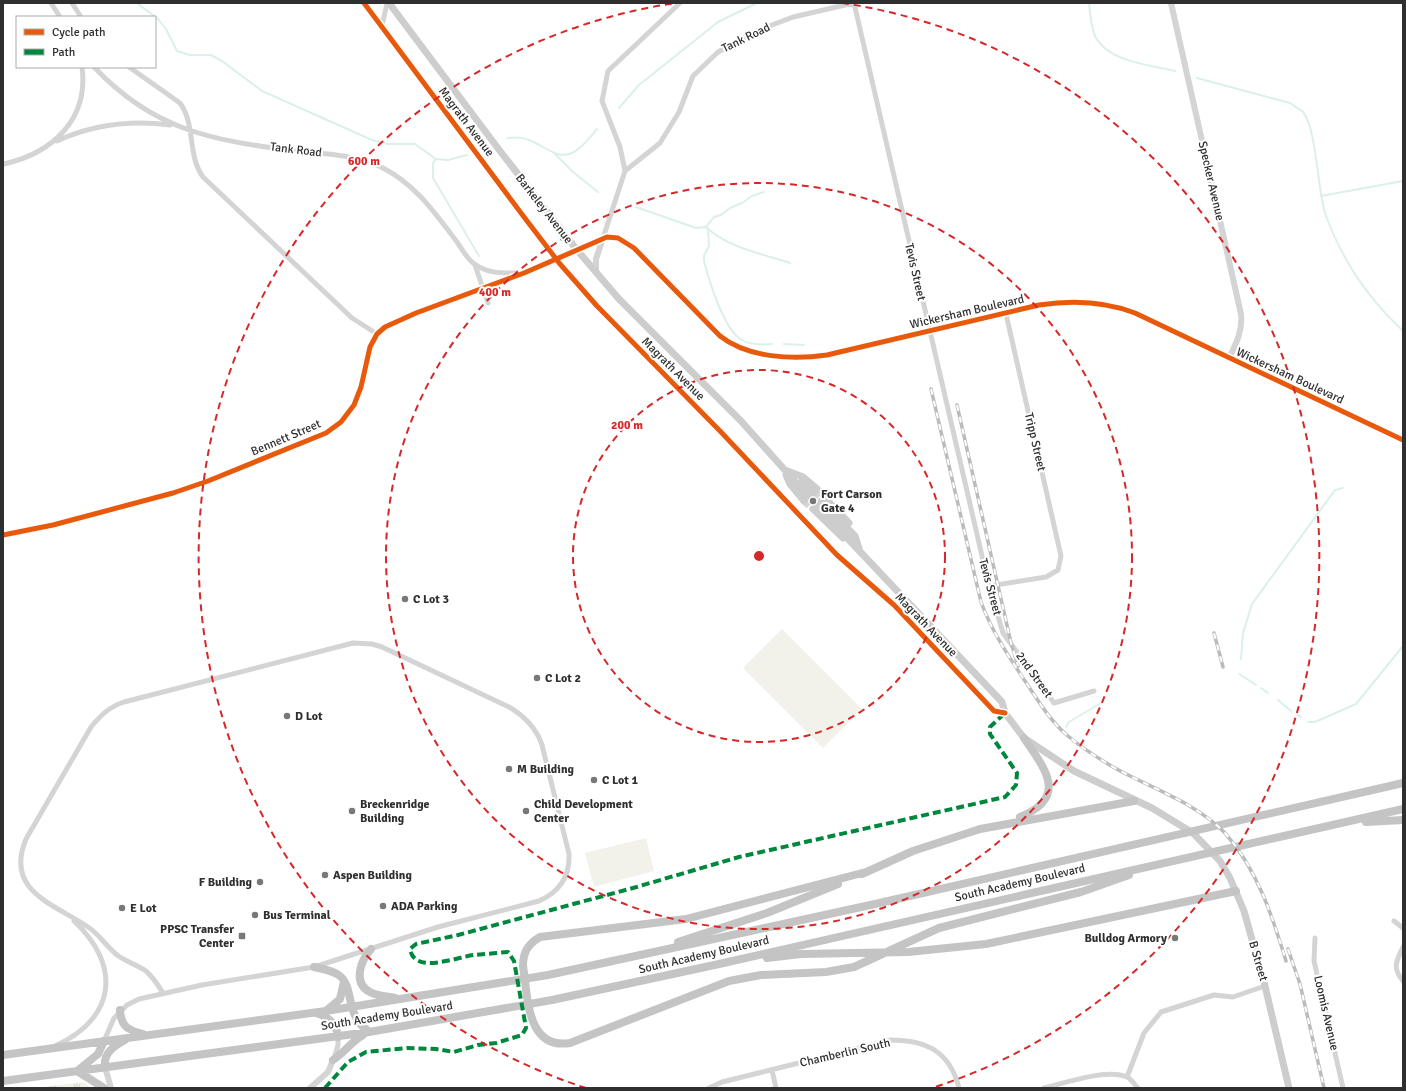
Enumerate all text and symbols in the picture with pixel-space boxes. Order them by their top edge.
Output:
legend [16,16,156,68]
street label: Tank Road [719,20,773,56]
text: Cycle path [52,25,105,40]
text: Path [52,45,75,60]
street label: Magrath Avenue [435,84,497,160]
street label: Tank Road [269,139,323,161]
street label: Specker Avenue [1195,140,1227,222]
text: 600 m [348,154,380,169]
street label: Barkeley Avenue [512,171,576,247]
street label: Tevis Street [901,242,929,302]
text: 400 m [479,285,511,300]
street label: Wickersham Boulevard [908,292,1026,332]
street label: Magrath Avenue [638,334,708,404]
street label: Wickersham Boulevard [1234,344,1346,408]
street label: Tripp Street [1021,411,1049,473]
street label: Bennett Street [249,417,323,459]
text: 200 m [611,418,643,433]
place label: Fort Carson Gate 4 [821,487,882,516]
marker: Fort Carson Gate 4 [808,496,818,506]
centre of rings [752,549,766,563]
street label: Tevis Street [975,557,1005,617]
street label: Magrath Avenue [892,590,960,660]
place label: C Lot 3 [413,592,449,607]
marker: C Lot 3 [400,594,410,604]
street label: 2nd Street [1012,649,1056,701]
place label: C Lot 2 [545,671,581,686]
marker: C Lot 2 [532,673,542,683]
place label: D Lot [295,709,323,724]
marker: D Lot [282,711,292,721]
place label: M Building [517,762,574,777]
marker: M Building [504,764,514,774]
place label: C Lot 1 [602,773,638,788]
marker: C Lot 1 [589,775,599,785]
place label: Breckenridge Building [360,797,430,826]
place label: Child Development Center [534,797,633,826]
marker: Breckenridge Building [347,806,357,816]
marker: Child Development Center [521,806,531,816]
street label: South Academy Boulevard [953,861,1087,905]
place label: Aspen Building [333,868,412,883]
marker: Aspen Building [320,870,330,880]
place label: F Building [199,875,253,890]
marker: F Building [255,877,265,887]
place label: ADA Parking [391,899,458,914]
place label: E Lot [130,901,157,916]
marker: ADA Parking [378,901,388,911]
marker: E Lot [117,903,127,913]
place label: Bus Terminal [263,908,331,923]
marker: Bus Terminal [250,910,260,920]
place label: PPSC Transfer Center [160,922,234,951]
marker: PPSC Transfer Center [237,931,247,941]
place label: Bulldog Armory [1084,931,1167,946]
street label: South Academy Boulevard [637,933,771,977]
marker: Bulldog Armory [1170,933,1180,943]
street label: B Street [1245,939,1271,983]
street label: Loomis Avenue [1310,974,1342,1052]
street label: South Academy Boulevard [320,998,454,1034]
street label: Chamberlin South [798,1035,892,1071]

